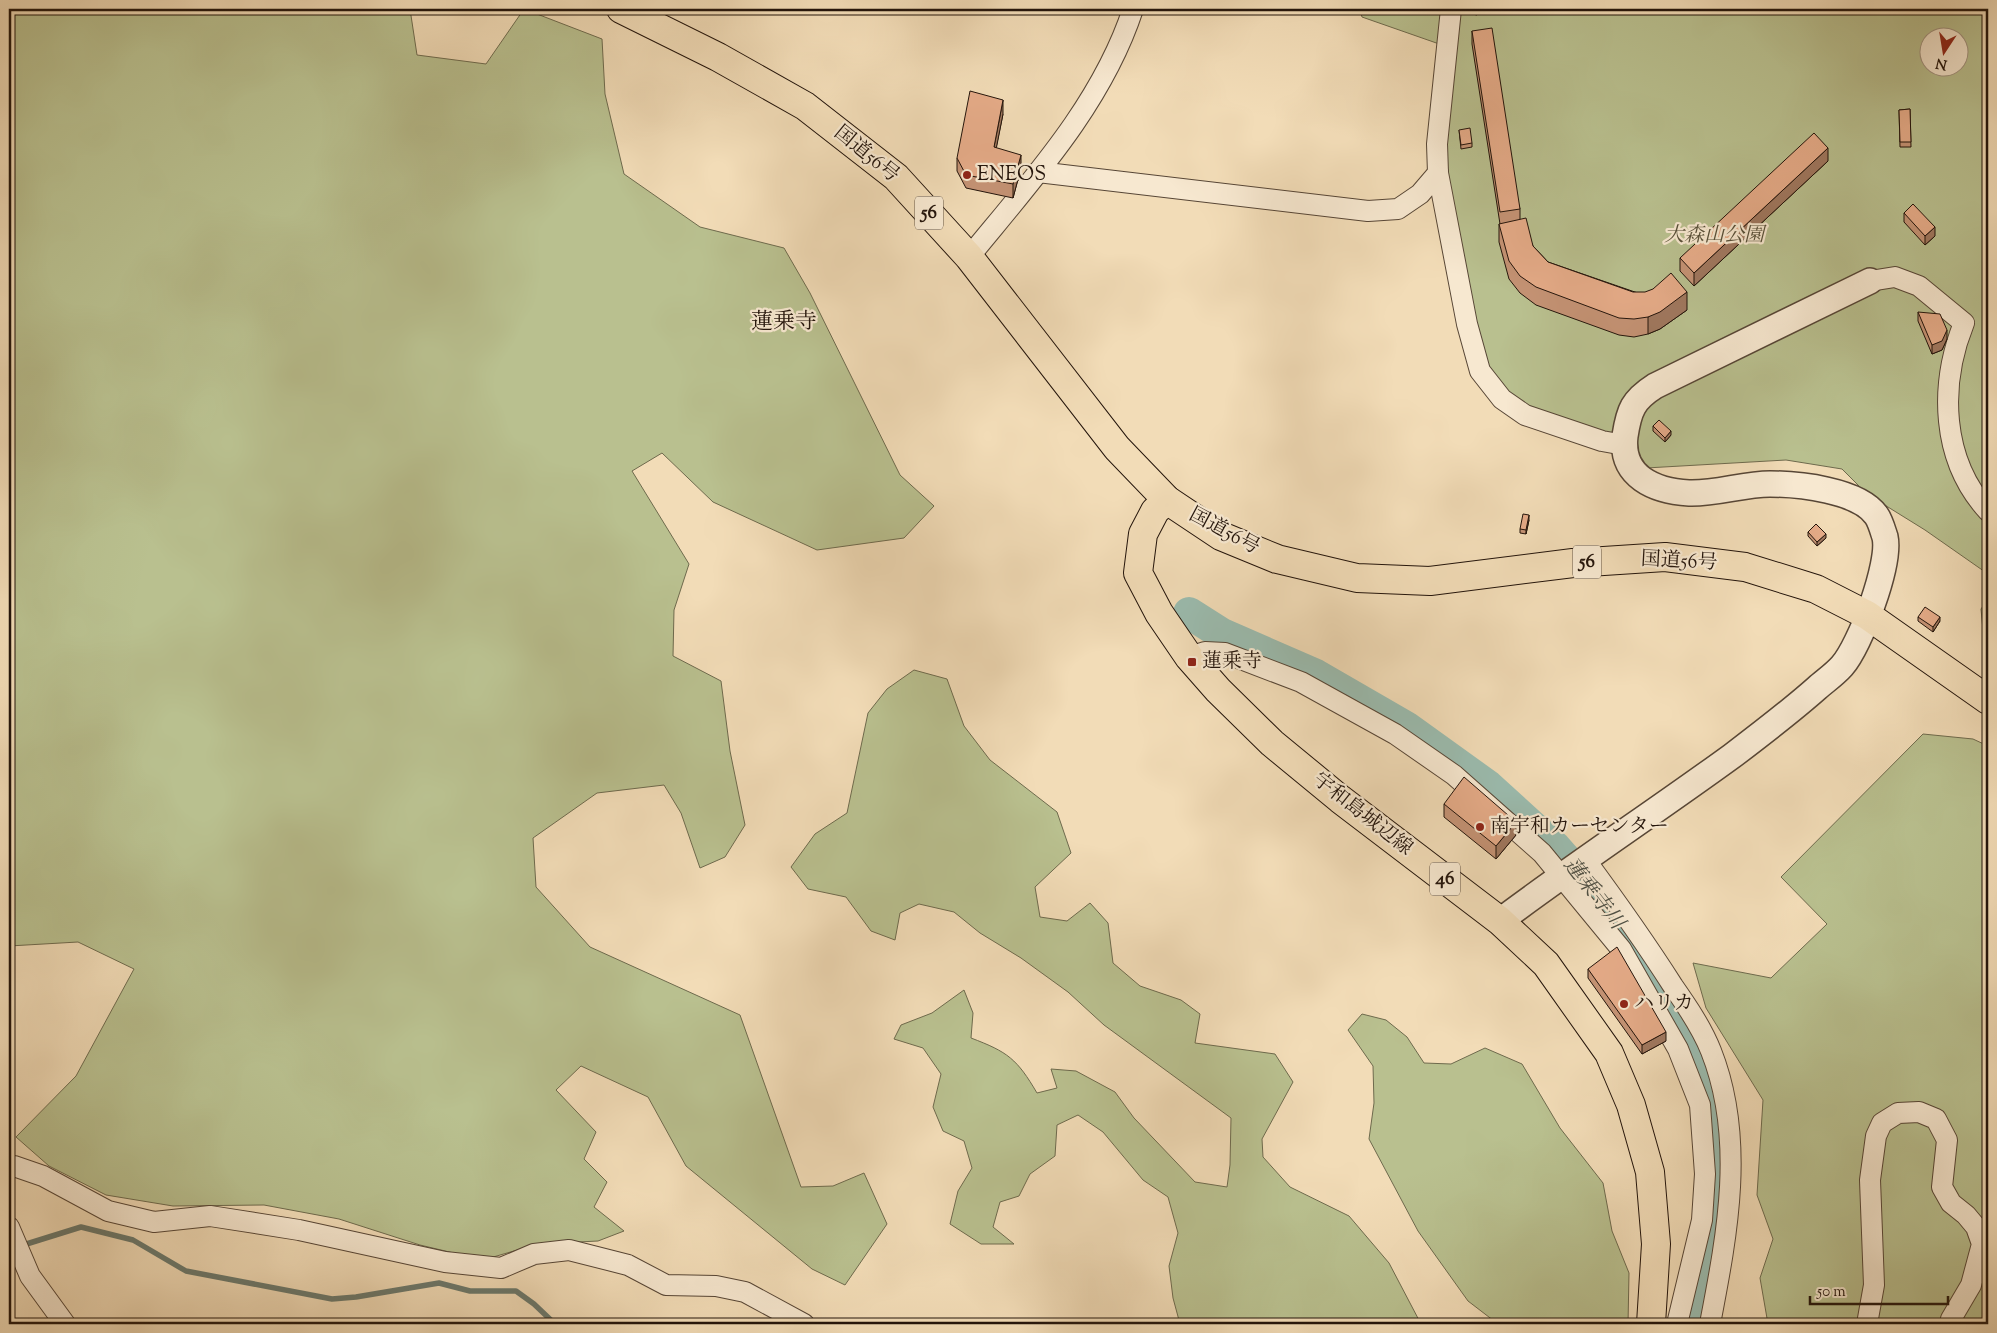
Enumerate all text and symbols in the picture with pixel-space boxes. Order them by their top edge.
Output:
north arrow [1920,28,1970,78]
text: N [1934,52,1949,74]
street label: 国道56号 [827,120,905,190]
place label: ENEOS [977,161,1046,190]
marker: ENEOS [961,169,973,181]
road number: 56 [915,197,943,230]
park label: 大森山公園 [1664,222,1767,251]
district label: 蓮乗寺 [751,307,817,339]
street label: 国道56号 [1183,501,1265,563]
road number: 56 [1573,546,1601,578]
street label: 国道56号 [1640,546,1718,578]
place label: 蓮乗寺 [1202,648,1262,677]
marker: 蓮乗寺 [1186,656,1198,668]
street label: 宇和島城辺線 [1306,767,1418,863]
place label: 南宇和カーセンター [1490,813,1669,842]
marker: 南宇和カーセンター [1474,821,1486,833]
water label: 蓮乗寺川 [1555,852,1632,938]
road number: 46 [1430,862,1460,896]
place label: ハリカ [1634,990,1694,1019]
marker: ハリカ [1618,998,1630,1010]
scale bar [1810,1273,1947,1305]
text: 50 m [1816,1282,1846,1303]

